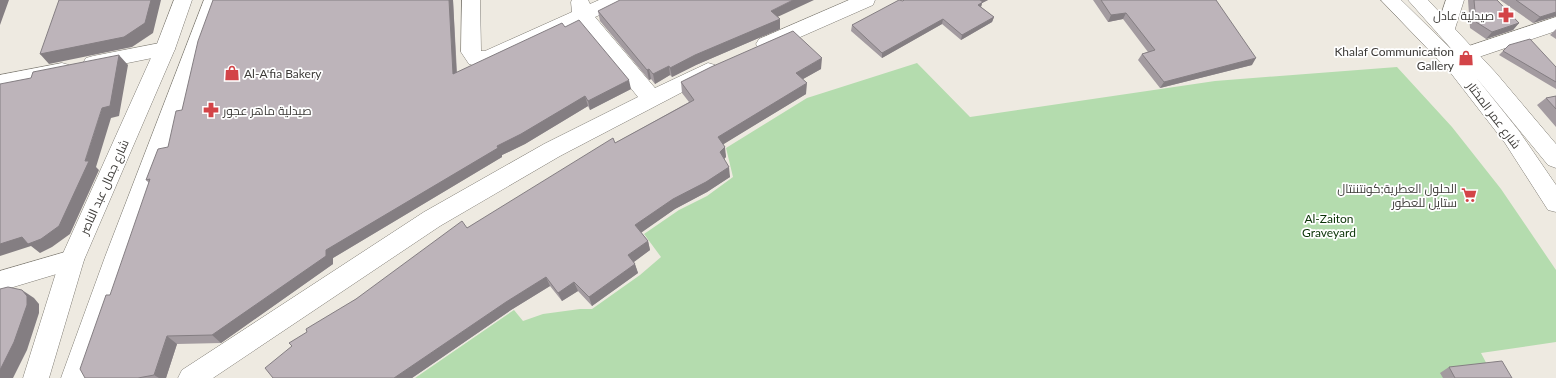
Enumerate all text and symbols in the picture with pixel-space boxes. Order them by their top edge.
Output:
pharmacy icon: صيدلية عادل [1497,6,1515,24]
place label: صيدلية عادل [1433,8,1494,23]
place label: Khalaf Communication Gallery [1334,44,1455,73]
shop icon: Khalaf Communication Gallery [1457,49,1475,67]
shop icon: Al-A'fia Bakery [223,64,241,82]
place label: Al-A'fia Bakery [244,66,322,81]
street label: شارع عمر المختار [1462,78,1524,152]
pharmacy icon: صيدلية ماهر عجور [202,101,220,119]
place label: صيدلية ماهر عجور [222,103,312,118]
street label: شارع جمال عبد الناصر [76,137,133,238]
place label: الحلول العطرية;كونتننتال ستايل للعطور [1337,181,1457,210]
supermarket icon: الحلول العطرية;كونتننتال ستايل للعطور [1460,186,1478,204]
park label: Al-Zaiton Graveyard [1302,211,1356,240]

